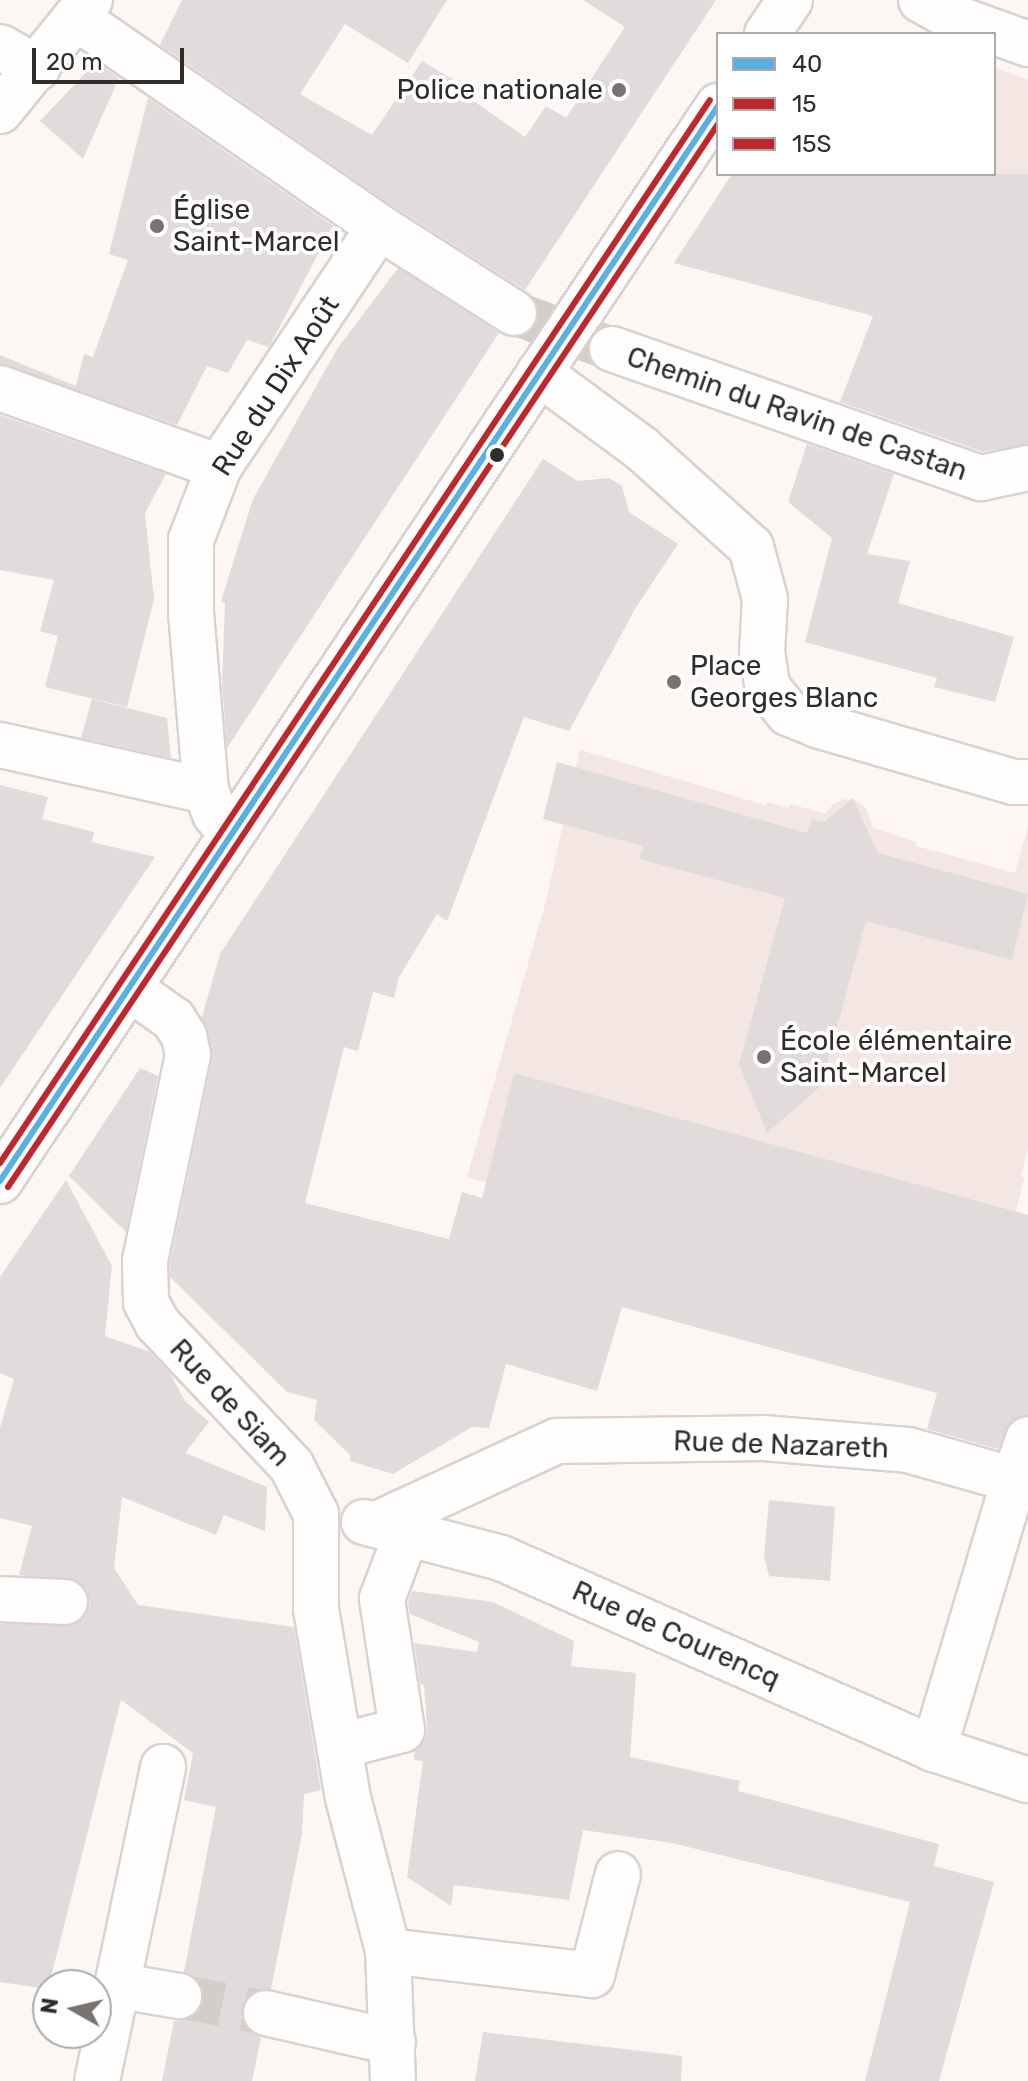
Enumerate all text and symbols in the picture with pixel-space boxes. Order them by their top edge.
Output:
scale bar [36,32,188,82]
legend [716,32,996,176]
text: 20 m [46,48,103,76]
text: 40 [792,50,822,78]
place label: Police nationale [397,73,603,107]
marker: Police nationale [610,81,628,99]
text: 15 [792,90,817,118]
text: 15S [792,130,831,158]
place label: Église Saint-Marcel [173,193,339,259]
marker: Église Saint-Marcel [148,217,166,235]
street label: Rue du Dix Août [205,289,347,483]
street label: Chemin du Ravin de Castan [622,340,972,488]
unlabelled marker [489,447,505,463]
place label: Place Georges Blanc [690,649,878,715]
marker: Place Georges Blanc [665,673,683,691]
place label: École élémentaire Saint-Marcel [780,1024,1012,1090]
marker: École élémentaire Saint-Marcel [755,1048,773,1066]
street label: Rue de Siam [163,1332,297,1474]
street label: Rue de Nazareth [673,1424,889,1466]
street label: Rue de Courencq [567,1574,785,1696]
north arrow [32,1969,112,2049]
text: N [35,1996,64,2016]

